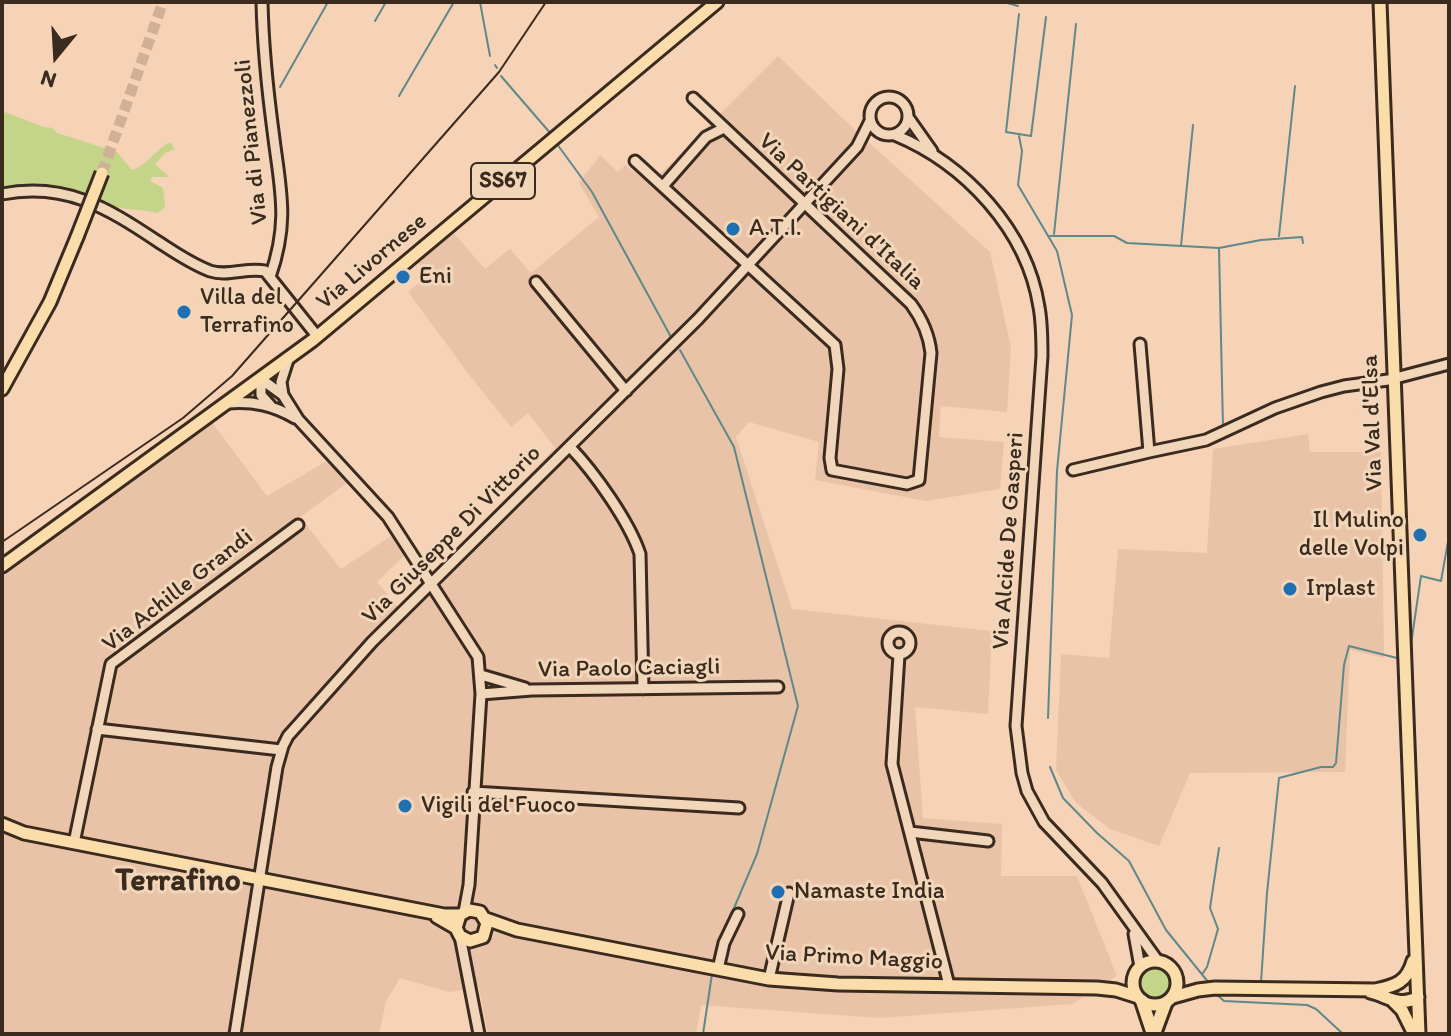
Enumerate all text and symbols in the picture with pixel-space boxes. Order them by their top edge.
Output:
north arrow [16,16,96,96]
street label: Via di Pianezzoli [229,58,275,226]
text: N [37,64,60,94]
street label: Via Partigiani d'Italia [752,127,930,297]
road number: SS67 [471,163,535,199]
street label: Via Livornese [311,207,433,317]
place label: A.T.I. [749,215,802,243]
marker: A.T.I. [724,220,742,238]
place label: Eni [419,263,452,291]
marker: Eni [394,268,412,286]
place label: Villa del Terrafino [200,284,294,340]
marker: Villa del Terrafino [175,303,193,321]
street label: Via Val d'Elsa [1356,354,1390,492]
street label: Via Alcide De Gasperi [987,431,1031,651]
street label: Via Giuseppe Di Vittorio [356,439,548,631]
place label: Il Mulino delle Volpi [1299,507,1404,563]
street label: Via Achille Grandi [97,523,259,659]
marker: Il Mulino delle Volpi [1411,526,1429,544]
place label: Irplast [1306,575,1375,603]
marker: Irplast [1281,580,1299,598]
street label: Via Paolo Caciagli [538,653,720,685]
place label: Vigili del Fuoco [421,792,576,820]
marker: Vigili del Fuoco [396,797,414,815]
district label: Terrafino [115,863,241,901]
place label: Namaste India [794,878,945,906]
marker: Namaste India [769,883,787,901]
street label: Via Primo Maggio [764,939,944,977]

